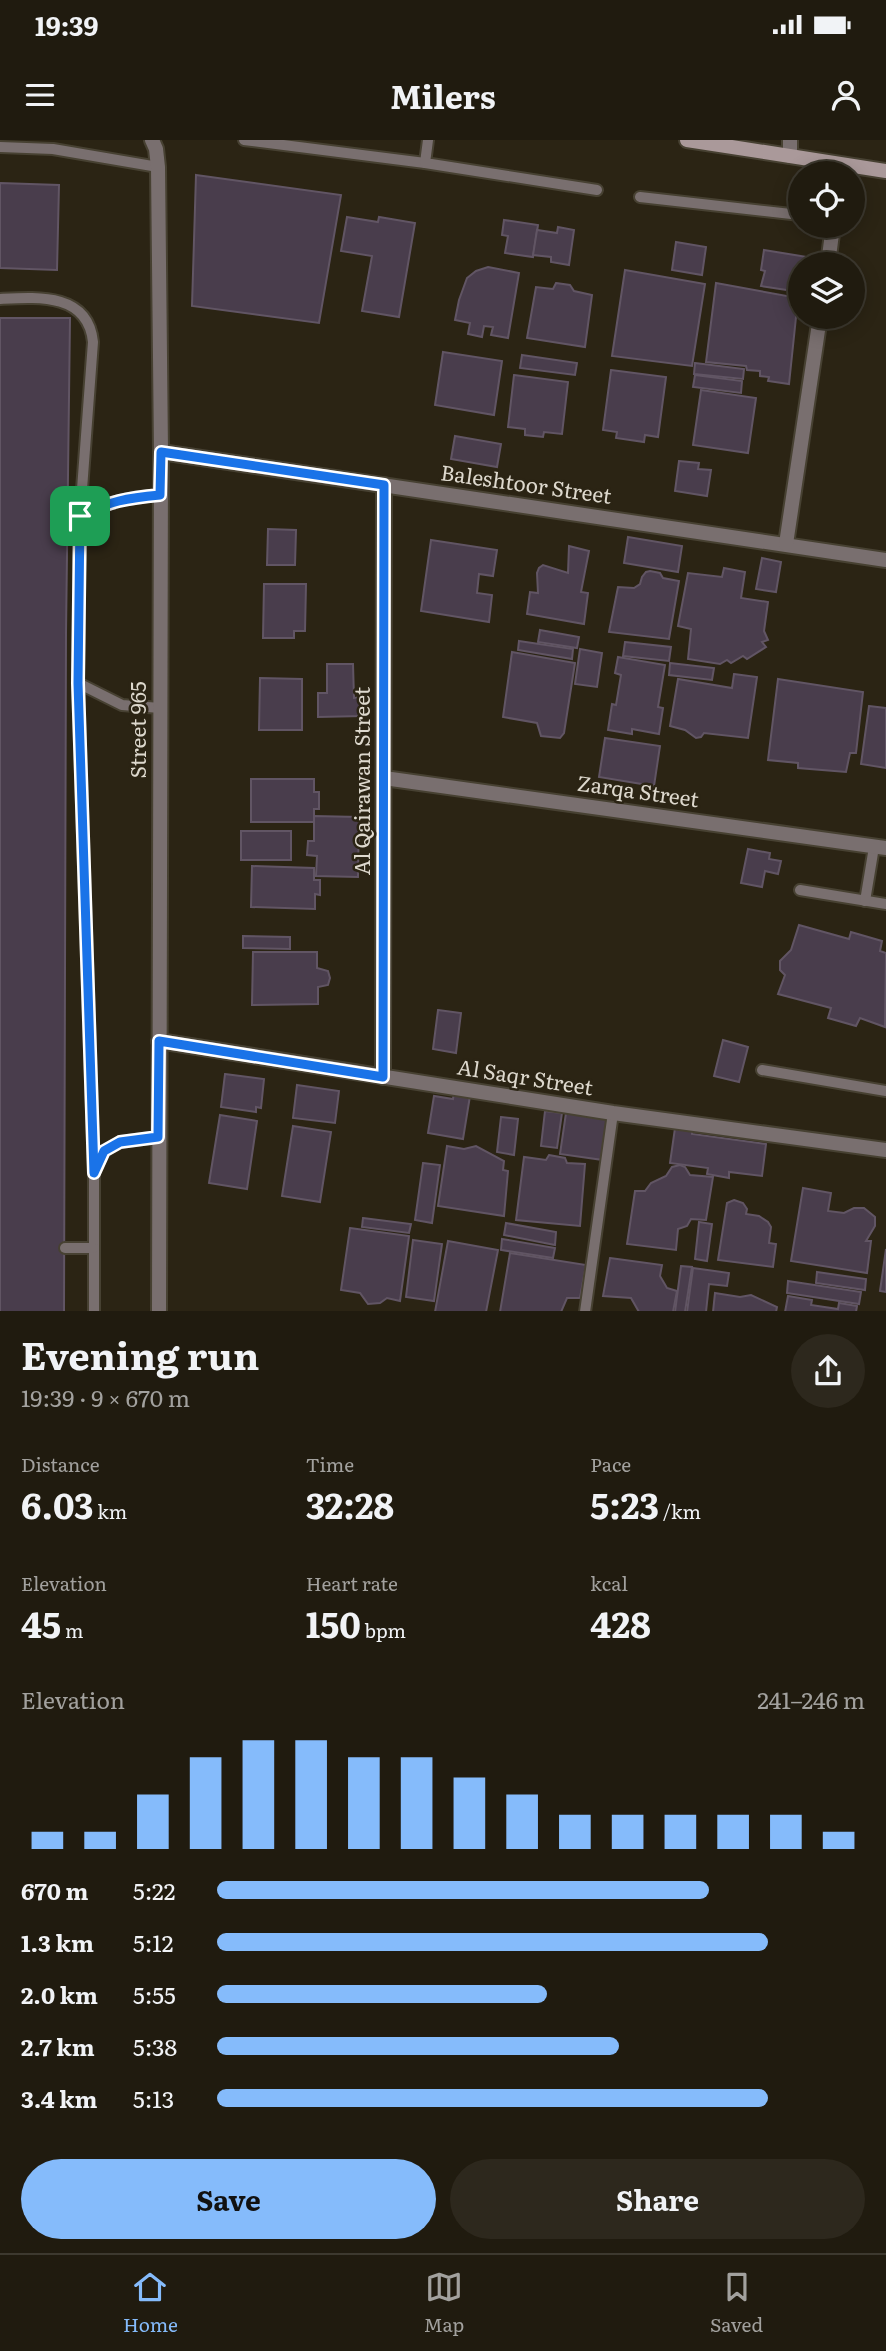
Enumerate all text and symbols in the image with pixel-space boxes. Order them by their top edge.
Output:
text: 19:39 [35,5,99,44]
text: Milers [390,71,496,119]
icon: menu [21,76,59,114]
icon: person [827,76,865,114]
map controls [788,161,865,329]
button: locate [788,161,865,238]
button: layers [788,252,865,329]
street label: Baleshtoor Street [439,455,614,510]
pin [50,486,110,546]
icon: arrive [61,497,99,535]
street label: Street 965 [121,681,152,779]
street label: Al Qairawan Street [345,686,376,875]
street label: Zarqa Street [575,766,702,813]
street label: Al Saqr Street [455,1050,596,1102]
text: Evening run [21,1325,259,1382]
button: share [791,1334,865,1408]
text: 19:39 · 9 × 670 m [21,1380,190,1414]
text: Distance [21,1450,100,1478]
text: Time [306,1450,354,1478]
text: Pace [590,1450,631,1478]
text: 6.03 [21,1478,93,1530]
text: 32:28 [306,1478,394,1530]
text: 5:23 [590,1478,659,1530]
text: km [93,1497,127,1525]
text: /km [659,1497,701,1525]
text: Elevation [21,1569,107,1597]
text: Heart rate [306,1569,398,1597]
text: kcal [590,1569,628,1597]
text: 45 [21,1597,61,1649]
text: 150 [306,1597,361,1649]
text: 428 [590,1597,651,1649]
text: m [61,1616,83,1644]
text: bpm [361,1616,406,1644]
text: Elevation [21,1682,125,1716]
text: 241–246 m [757,1682,865,1716]
text: 670 m [21,1873,89,1907]
text: 5:22 [133,1873,175,1907]
text: 1.3 km [21,1925,94,1959]
text: 5:12 [133,1925,173,1959]
text: 2.0 km [21,1977,98,2011]
text: 5:55 [133,1977,176,2011]
text: 2.7 km [21,2029,95,2063]
text: 5:38 [133,2029,177,2063]
text: 3.4 km [21,2081,98,2115]
text: 5:13 [133,2081,174,2115]
button: Save [21,2159,436,2239]
button: Share [450,2159,865,2239]
tab: Home [123,2268,178,2338]
tab: Map [424,2268,464,2338]
tab: Saved [710,2268,763,2338]

